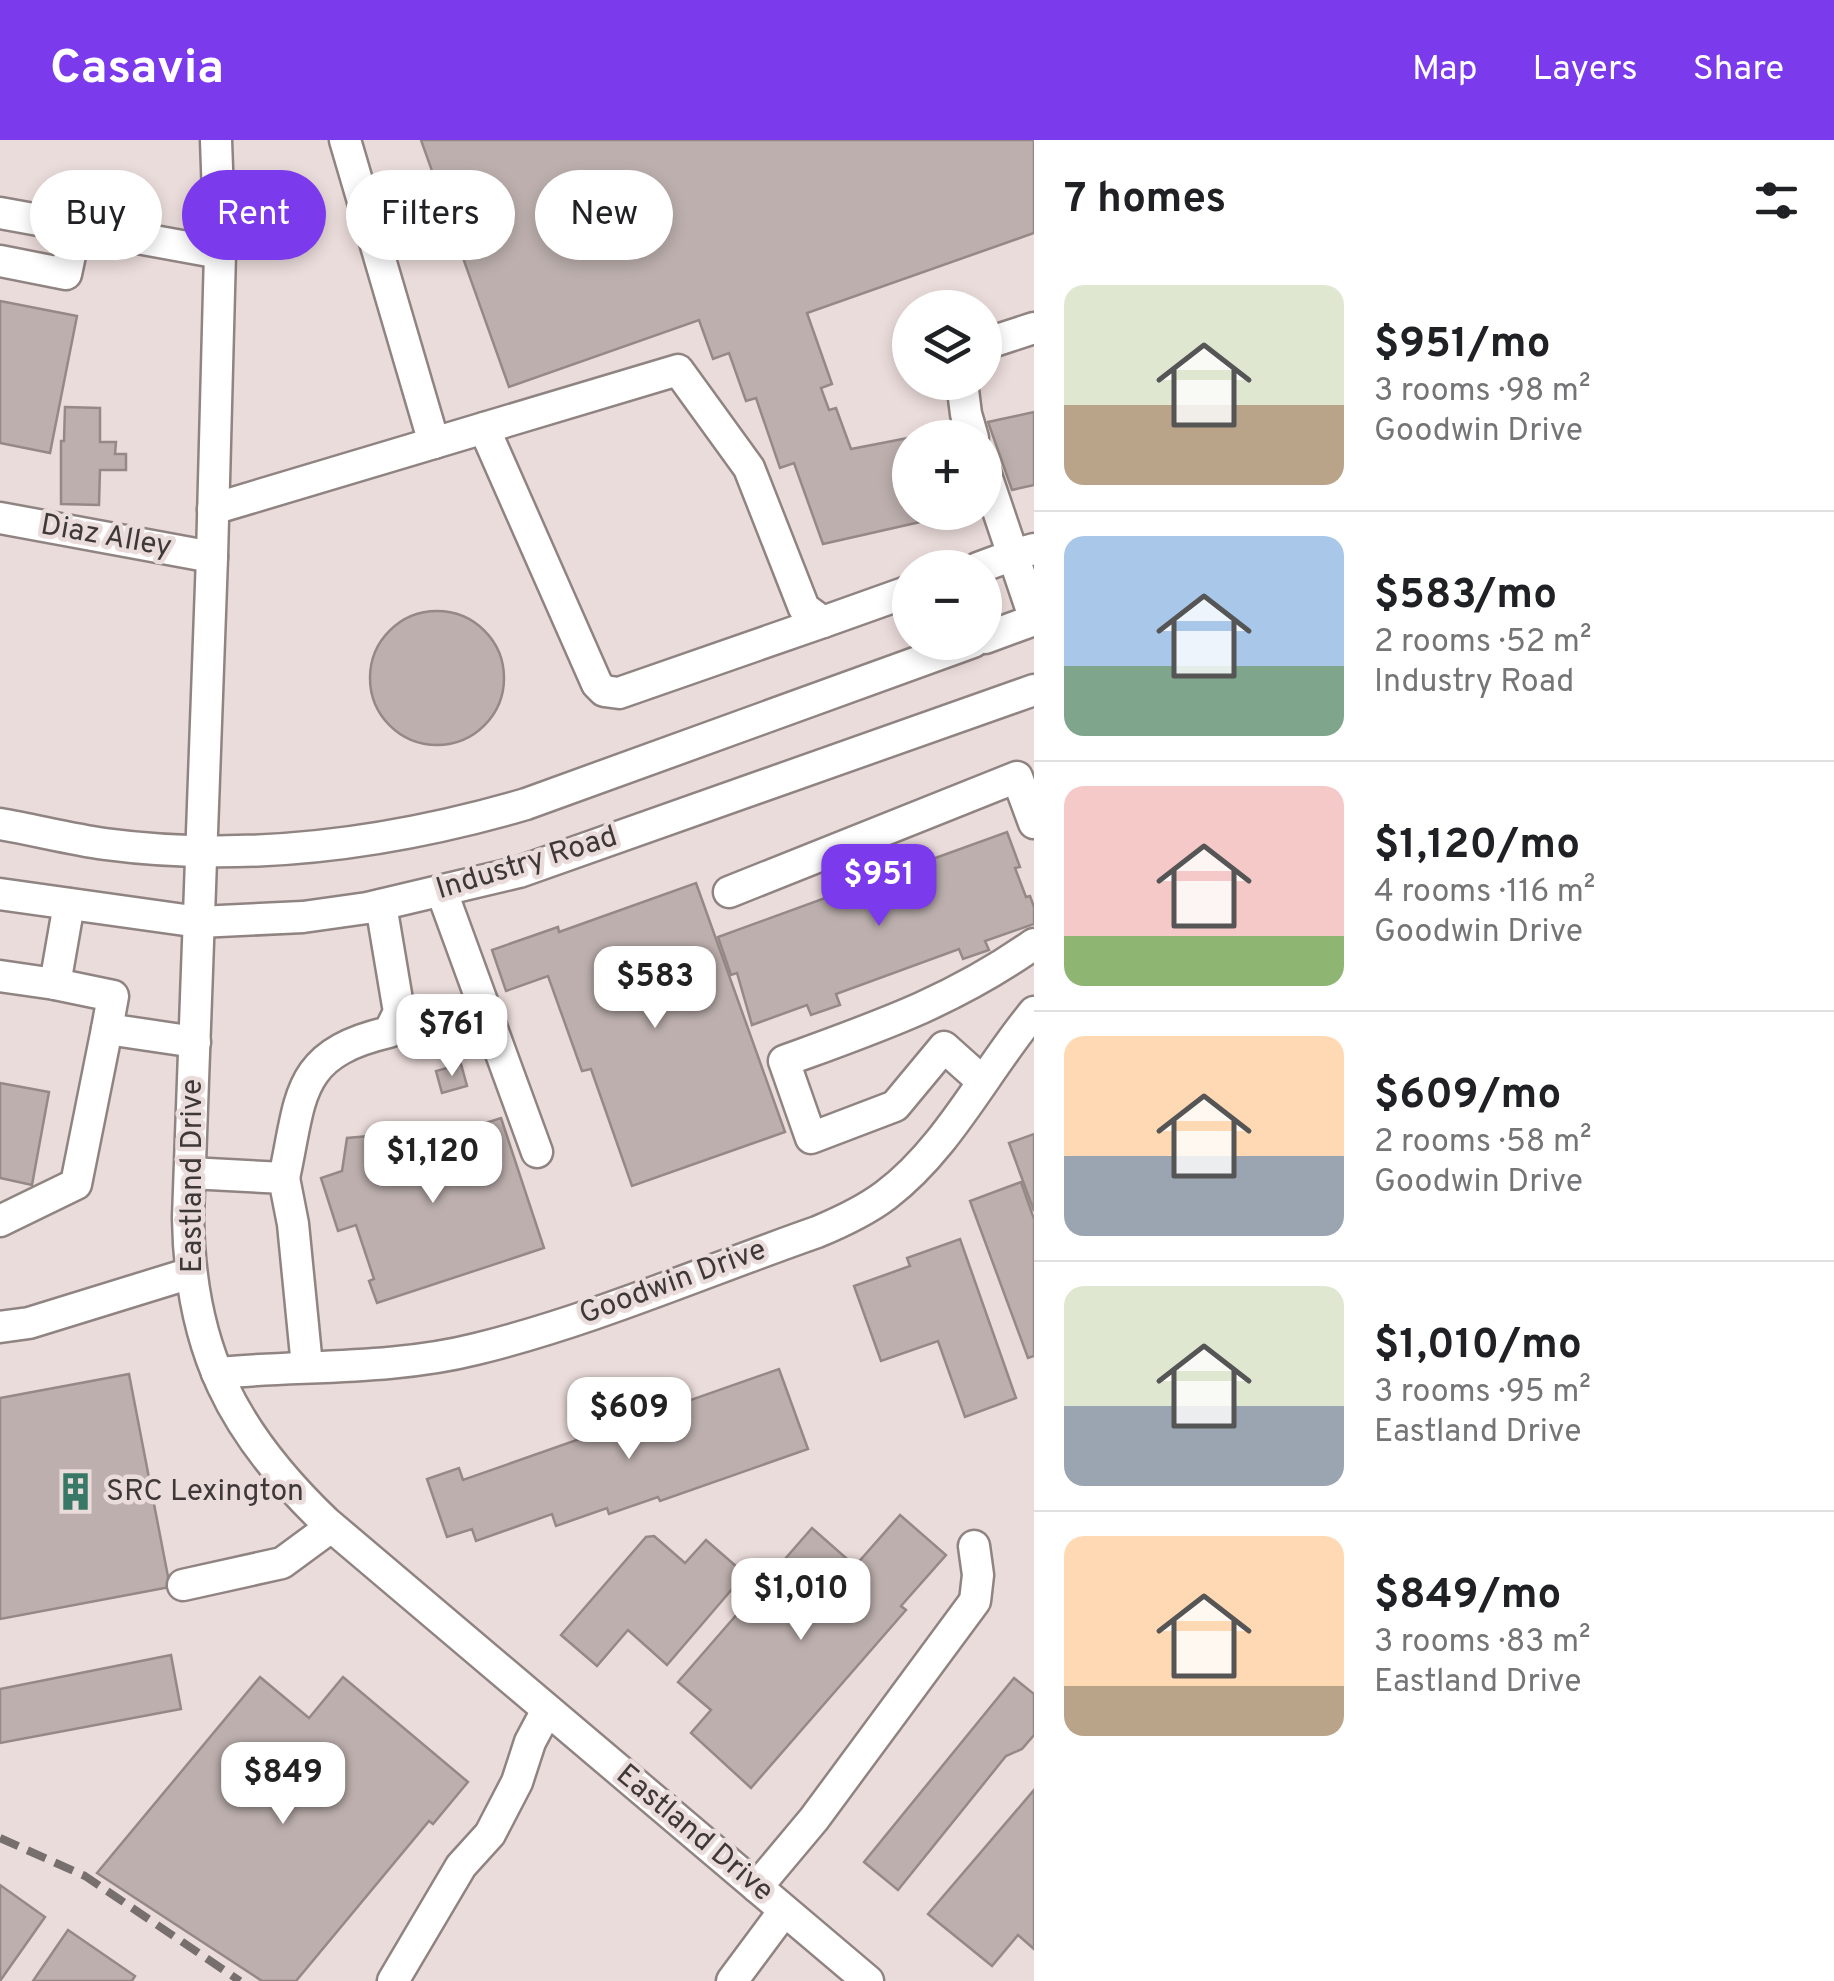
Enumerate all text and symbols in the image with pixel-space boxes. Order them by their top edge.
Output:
text: Casavia [50,40,224,100]
text: Map [1412,48,1478,92]
text: Layers [1533,48,1638,92]
text: Share [1693,48,1784,92]
chip: Buy [30,170,162,260]
chip: Rent [182,170,326,260]
chip: Filters [346,170,515,260]
chip: New [535,170,673,260]
icon: filters [1749,173,1804,228]
text: 7 homes [1064,174,1226,227]
map controls [892,290,1002,660]
button: layers [892,290,1002,400]
text: $951/mo [1374,319,1550,372]
icon: home [1144,325,1264,445]
text: 3 rooms · 98 m² [1374,372,1591,412]
text: Goodwin Drive [1374,412,1583,452]
button: + [892,420,1002,530]
street label: Diaz Alley [38,507,174,567]
button: − [892,550,1002,660]
text: $583/mo [1374,570,1557,623]
icon: home [1144,576,1264,696]
text: 2 rooms · 52 m² [1374,623,1591,663]
text: Industry Road [1374,663,1574,703]
street label: Industry Road [432,819,622,909]
text: $1,120/mo [1374,820,1580,873]
icon: home [1144,826,1264,946]
pin: $951 [820,844,938,929]
text: $951 [843,856,915,896]
text: 4 rooms · 116 m² [1374,873,1595,913]
text: Goodwin Drive [1374,913,1583,953]
pin: $583 [596,946,714,1031]
text: $583 [616,958,694,998]
pin: $761 [393,994,511,1079]
text: $761 [418,1006,486,1046]
text: $609/mo [1374,1070,1561,1123]
icon: home [1144,1076,1264,1196]
street label: Eastland Drive [175,1079,212,1273]
pin: $1,120 [352,1121,514,1206]
text: 2 rooms · 58 m² [1374,1123,1592,1163]
text: $1,120 [386,1133,480,1173]
text: Goodwin Drive [1374,1163,1583,1203]
street label: Goodwin Drive [575,1232,771,1334]
text: $1,010/mo [1374,1320,1582,1373]
icon: home [1144,1326,1264,1446]
text: 3 rooms · 95 m² [1374,1373,1591,1413]
pin: $609 [570,1377,688,1462]
text: $609 [589,1389,669,1429]
text: Eastland Drive [1374,1413,1581,1453]
building icon: SRC Lexington [55,1471,97,1513]
place label: SRC Lexington [106,1474,304,1511]
pin: $1,010 [720,1558,882,1643]
text: $1,010 [753,1570,849,1610]
text: $849/mo [1374,1570,1561,1623]
icon: home [1144,1576,1264,1696]
text: 3 rooms · 83 m² [1374,1623,1591,1663]
text: Eastland Drive [1374,1663,1581,1703]
pin: $849 [224,1742,342,1827]
text: $849 [243,1754,323,1794]
street label: Eastland Drive [608,1757,780,1911]

